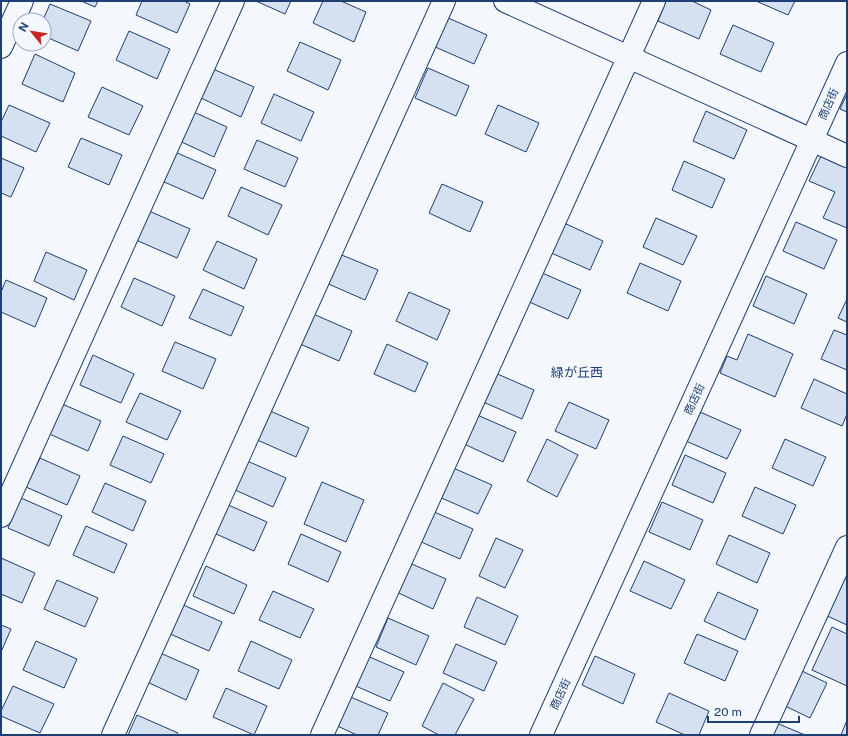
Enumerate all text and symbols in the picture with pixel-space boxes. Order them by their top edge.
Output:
north arrow [12,12,52,52]
text: N [16,20,31,34]
street label: 商店街 [816,86,840,122]
district label: 緑が丘西 [551,365,603,380]
street label: 商店街 [682,382,706,416]
street label: 商店街 [548,677,572,711]
scale bar [708,698,799,724]
text: 20 m [714,705,742,719]

